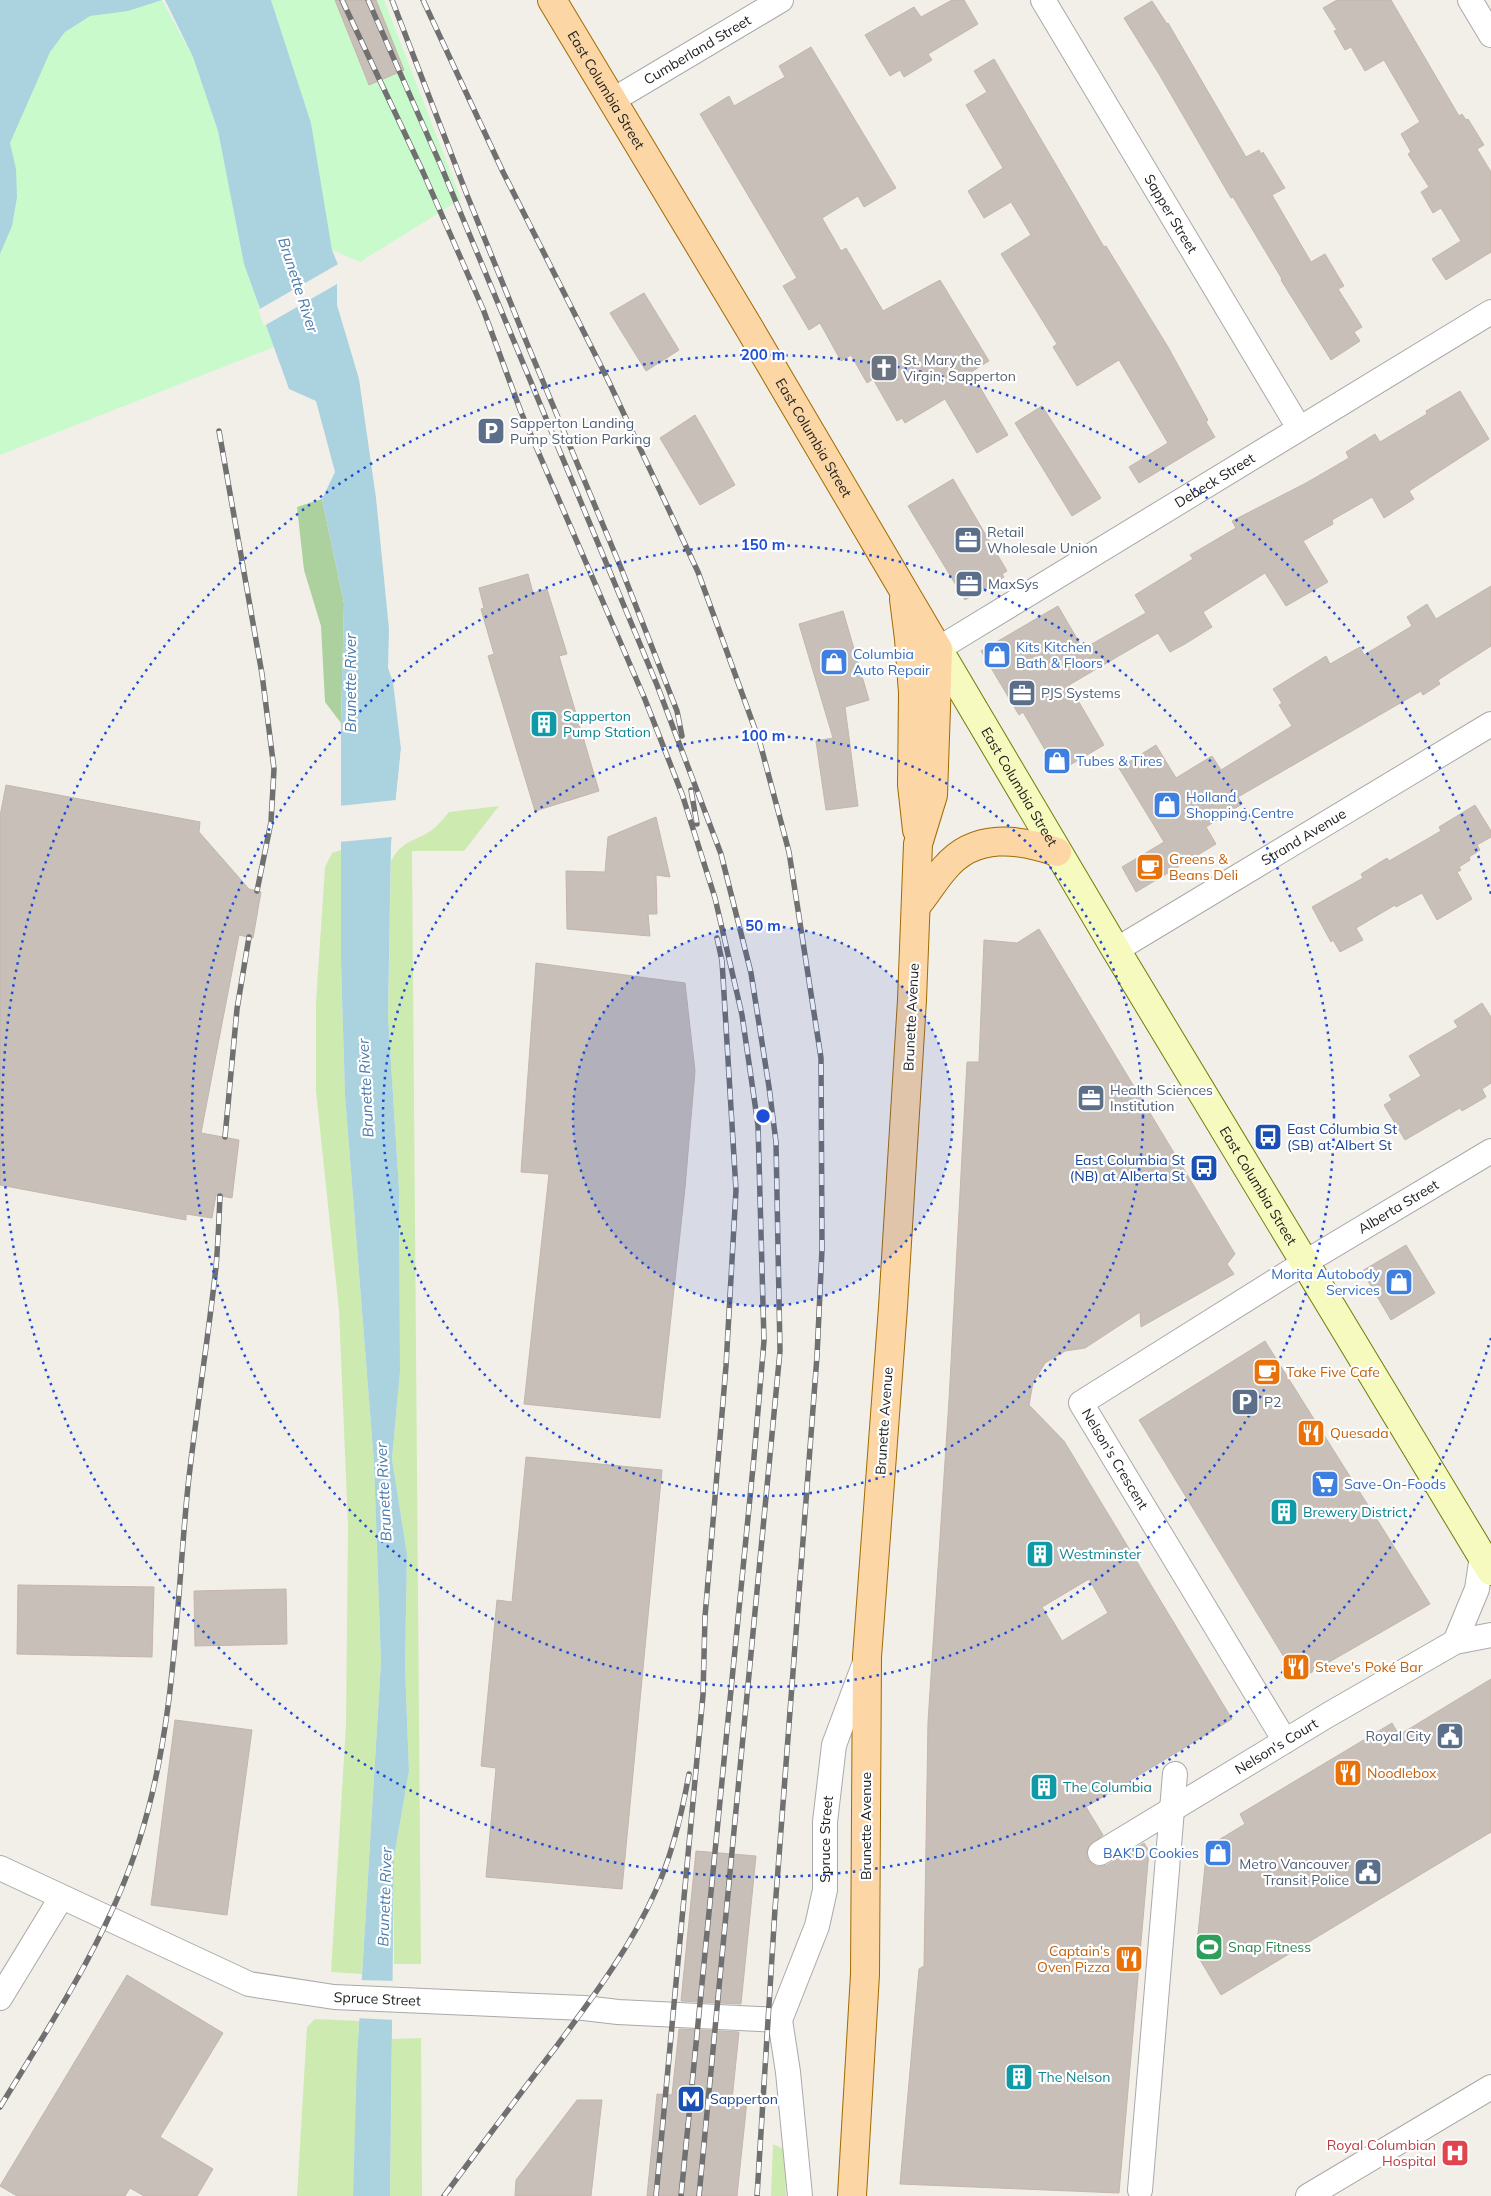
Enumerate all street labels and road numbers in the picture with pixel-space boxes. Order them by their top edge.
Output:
street label: Cumberland Street [640,11,754,89]
street label: East Columbia Street [564,27,649,153]
street label: Sapper Street [1140,171,1201,257]
street label: East Columbia Street [772,375,856,501]
street label: Debeck Street [1171,449,1258,512]
street label: East Columbia Street [977,724,1062,850]
street label: Strand Avenue [1258,804,1349,869]
street label: Brunette Avenue [899,963,923,1071]
street label: East Columbia Street [1216,1123,1301,1248]
street label: Alberta Street [1355,1175,1442,1238]
street label: Brunette Avenue [871,1366,897,1476]
street label: Nelson's Crescent [1078,1405,1152,1513]
street label: Nelson's Court [1231,1714,1321,1778]
street label: Brunette Avenue [857,1772,875,1880]
street label: Spruce Street [816,1795,837,1883]
street label: Spruce Street [333,1988,421,2010]

